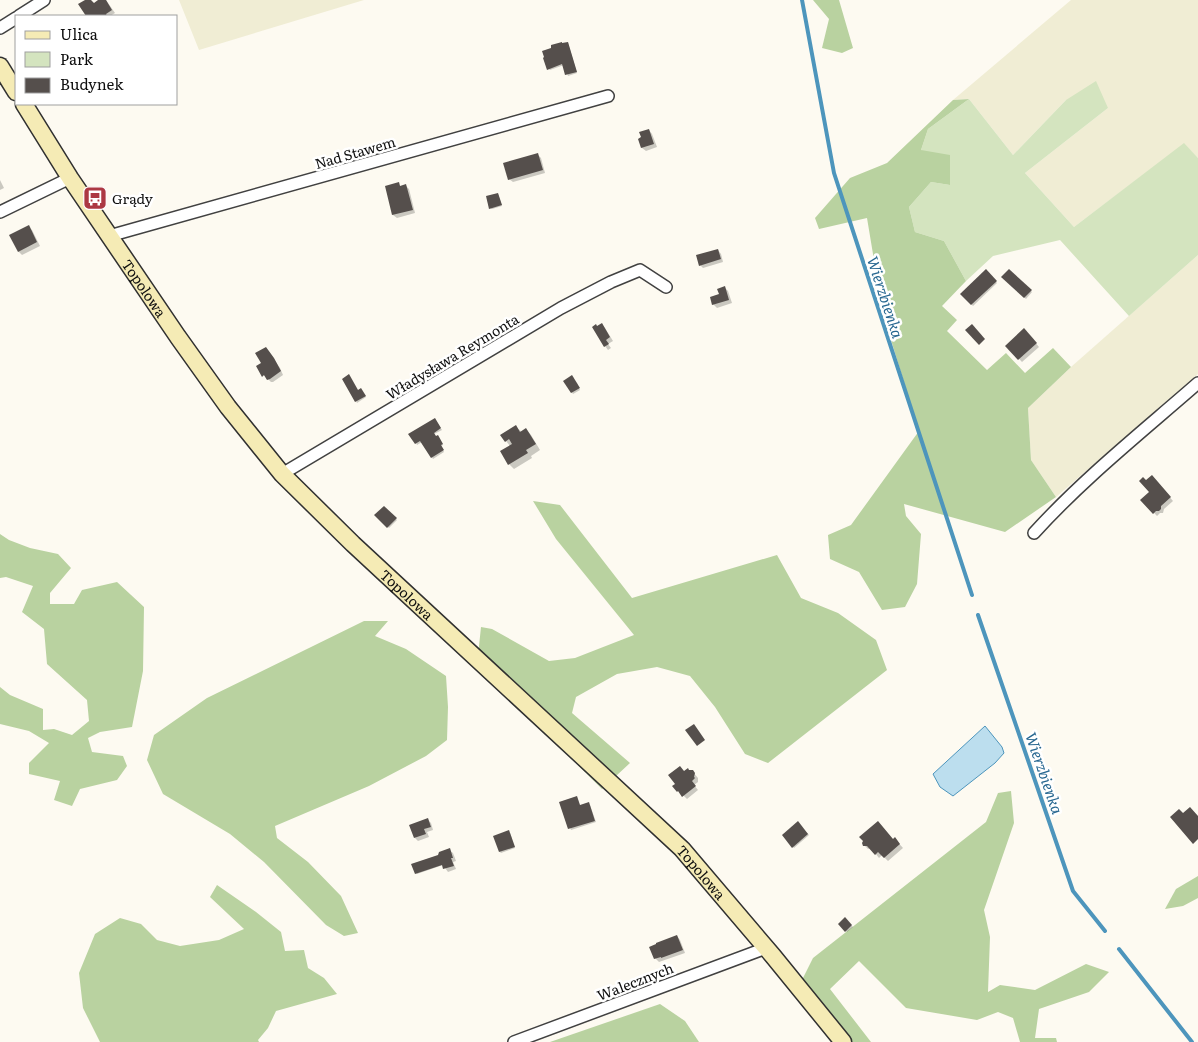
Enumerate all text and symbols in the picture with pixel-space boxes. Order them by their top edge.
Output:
legend [15,15,178,105]
text: Ulica [60,22,99,45]
text: Park [60,47,94,70]
text: Budynek [60,72,124,95]
street label: Nad Stawem [312,131,398,173]
bus stop icon: Grądy [82,185,108,211]
place label: Grądy [112,188,154,208]
water label: Wierzbienka [862,253,910,341]
street label: Topolowa [118,255,172,321]
street label: Władysława Reymonta [382,308,523,404]
street label: Topolowa [376,564,439,624]
water label: Wierzbienka [1020,729,1070,817]
street label: Topolowa [673,840,731,904]
street label: Walecznych [594,957,676,1005]

